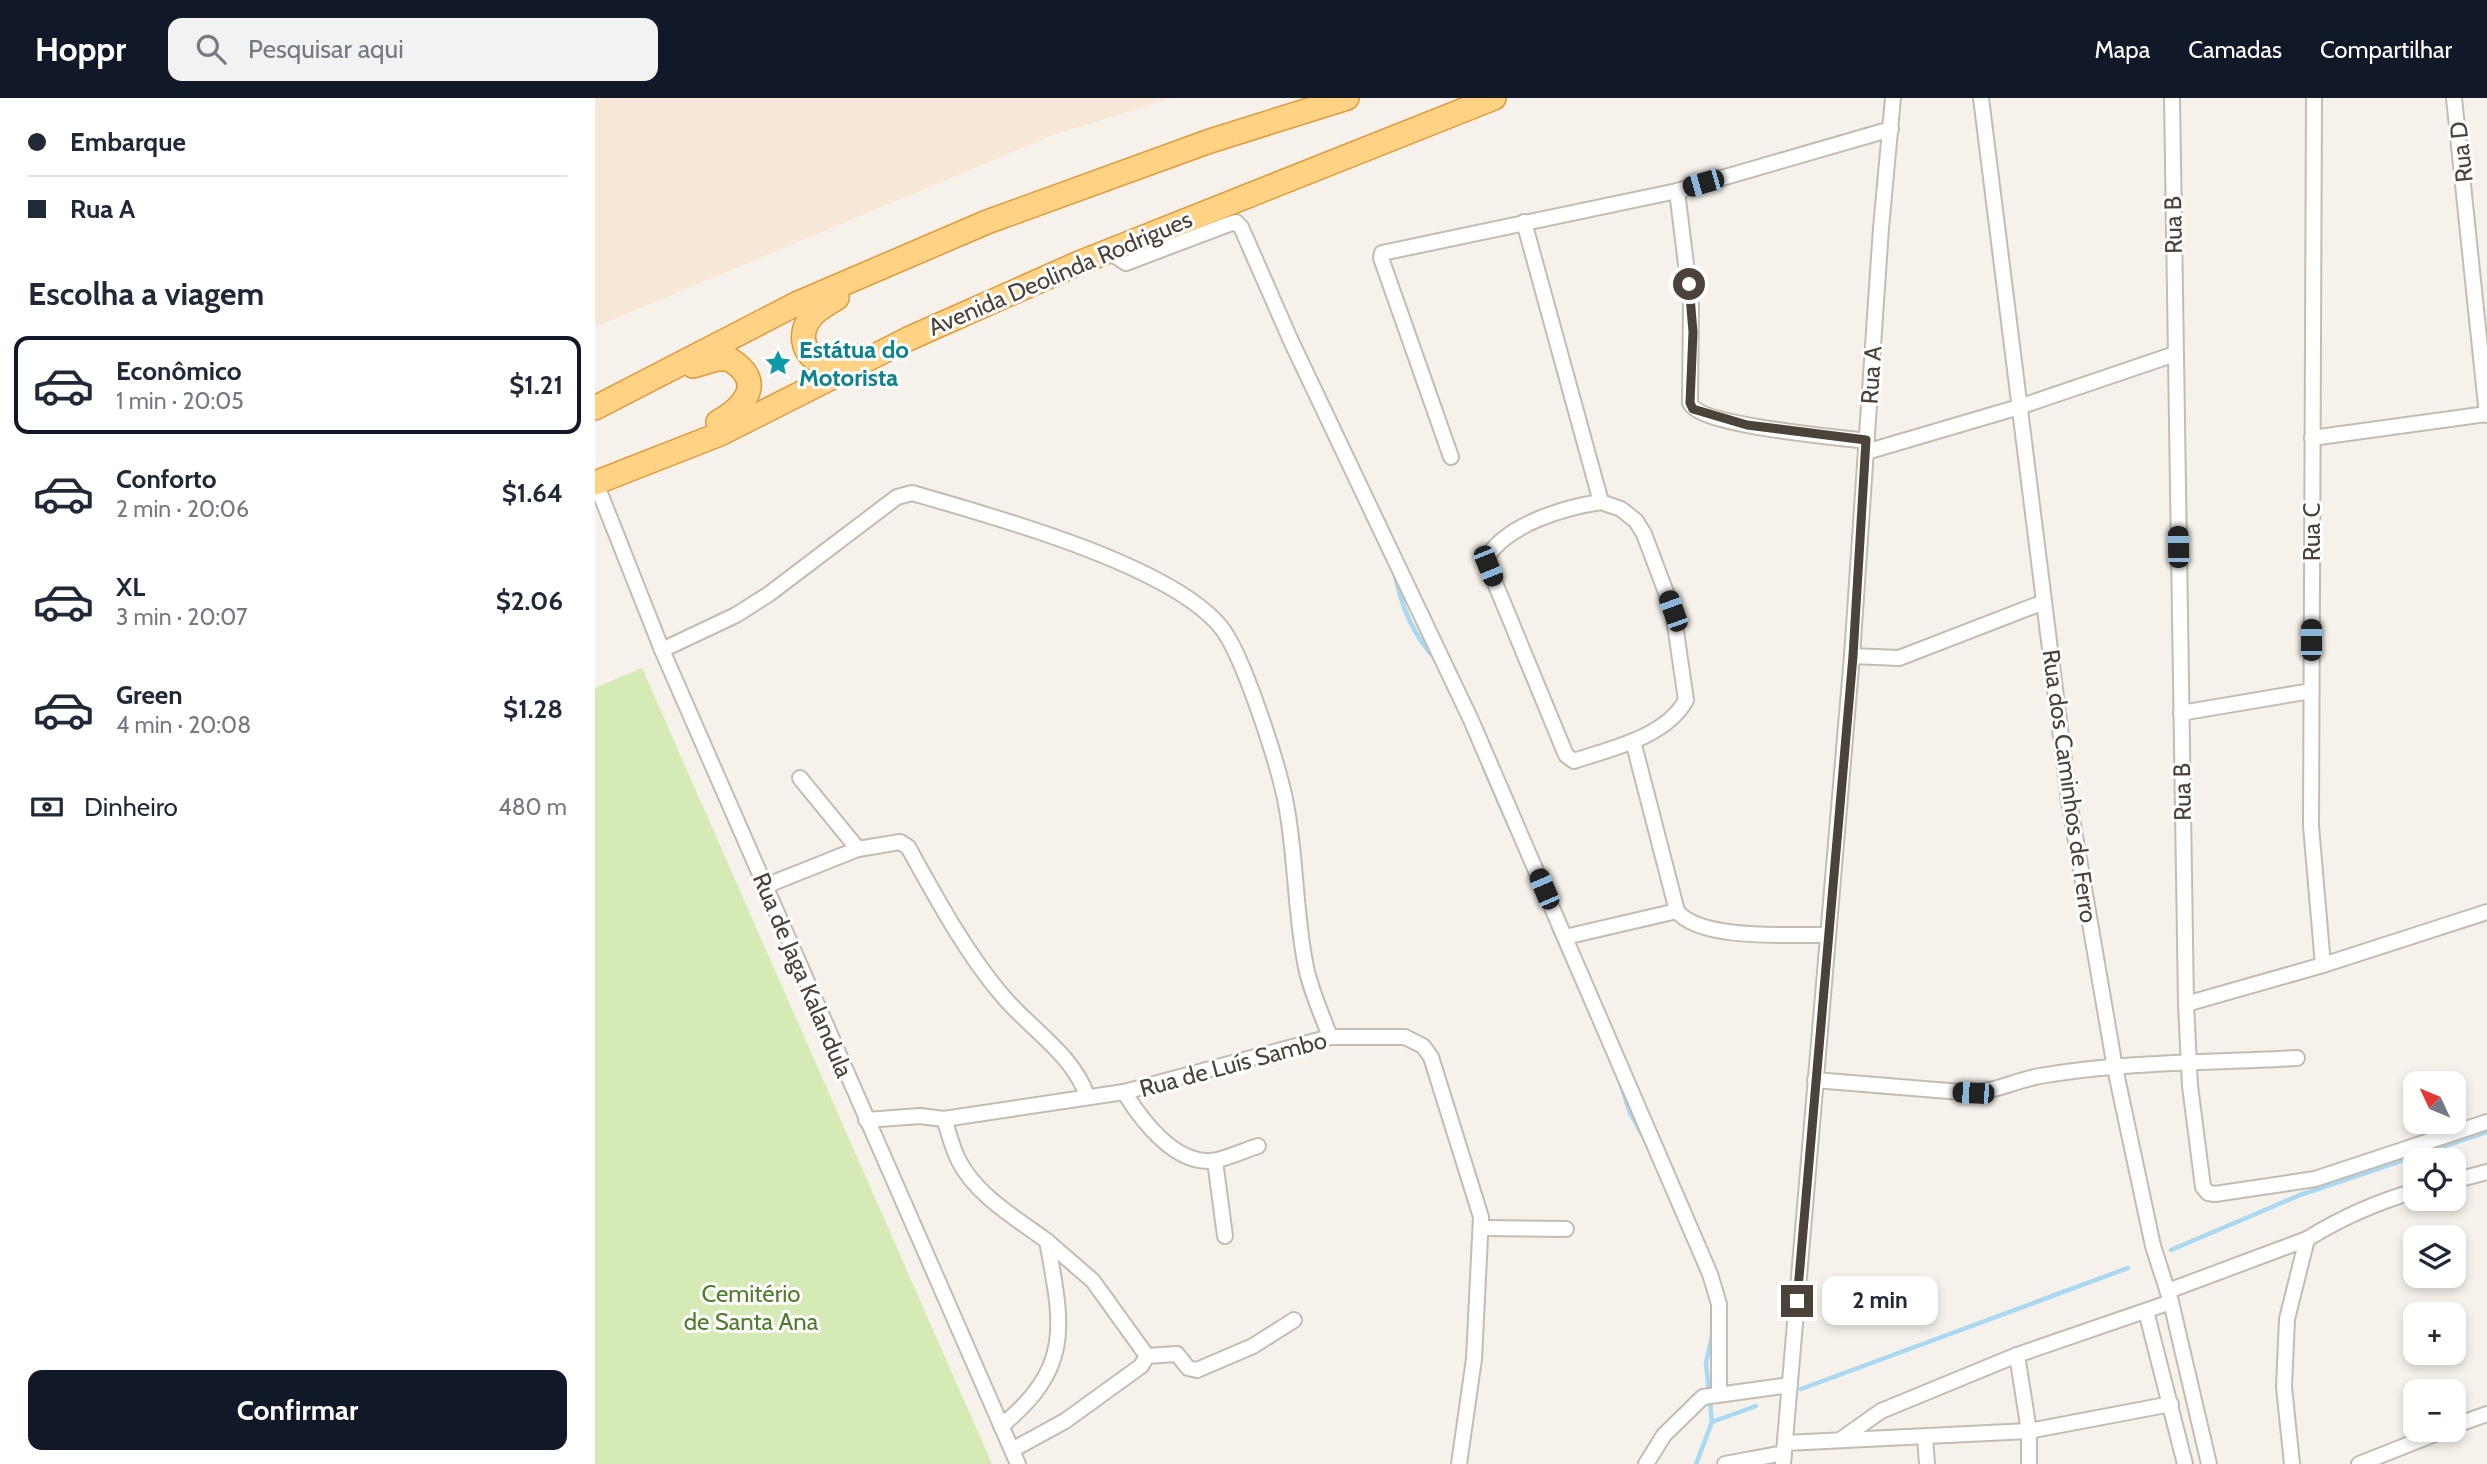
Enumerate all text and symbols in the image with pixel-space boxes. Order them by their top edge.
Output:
search box [168,18,658,81]
text: Hoppr [35,29,126,69]
icon: search [192,30,230,68]
text: Pesquisar aqui [248,33,404,65]
text: Mapa [2094,35,2150,64]
text: Camadas [2188,35,2282,64]
text: Compartilhar [2320,35,2452,64]
street label: Rua D [2443,120,2479,184]
text: Embarque [70,126,186,158]
car [1680,167,1727,199]
text: Rua A [70,193,135,225]
street label: Rua B [2158,196,2188,254]
street label: Avenida Deolinda Rodrigues [924,204,1196,342]
route start [1673,268,1705,300]
text: Escolha a viagem [28,274,264,313]
place label: Estátua do Motorista [799,335,909,392]
street label: Rua A [1854,345,1888,405]
place icon: Estátua do Motorista [763,348,793,378]
icon: car [32,354,95,417]
text: Econômico [116,355,242,387]
text: $1.21 [509,369,563,401]
text: 1 min · 20:05 [116,387,244,415]
icon: car [32,462,95,525]
text: Conforto [116,463,217,495]
text: $1.64 [502,477,563,509]
text: 2 min · 20:06 [116,495,249,523]
street label: Rua C [2297,503,2326,561]
car [2168,526,2189,568]
car [1471,543,1506,589]
icon: car [32,570,95,633]
text: XL [116,571,145,603]
text: $2.06 [496,585,563,617]
car [1656,588,1691,634]
text: 3 min · 20:07 [116,603,248,631]
car [2301,619,2322,661]
street label: Rua dos Caminhos de Ferro [2036,647,2104,925]
icon: car [32,678,95,741]
text: Green [116,679,183,711]
text: $1.28 [503,693,563,725]
text: 4 min · 20:08 [116,711,251,739]
street label: Rua B [2167,763,2197,821]
icon: cash [28,788,66,826]
text: Dinheiro [84,791,178,823]
text: 480 m [498,793,567,821]
car [1527,866,1562,912]
street label: Rua de Jaga Kalandula [747,868,859,1082]
street label: Rua de Luís Sambo [1136,1025,1330,1103]
north arrow [2403,1071,2466,1134]
map controls [2403,1071,2466,1442]
car [1952,1082,1995,1104]
button: locate [2403,1148,2466,1211]
button: layers [2403,1225,2466,1288]
callout: 2 min [1821,1276,1937,1326]
park label: Cemitério de Santa Ana [684,1279,819,1336]
route end [1781,1285,1813,1317]
text: 2 min [1852,1286,1908,1314]
button: + [2403,1302,2466,1365]
button: Confirmar [28,1370,567,1450]
button: − [2403,1379,2466,1442]

